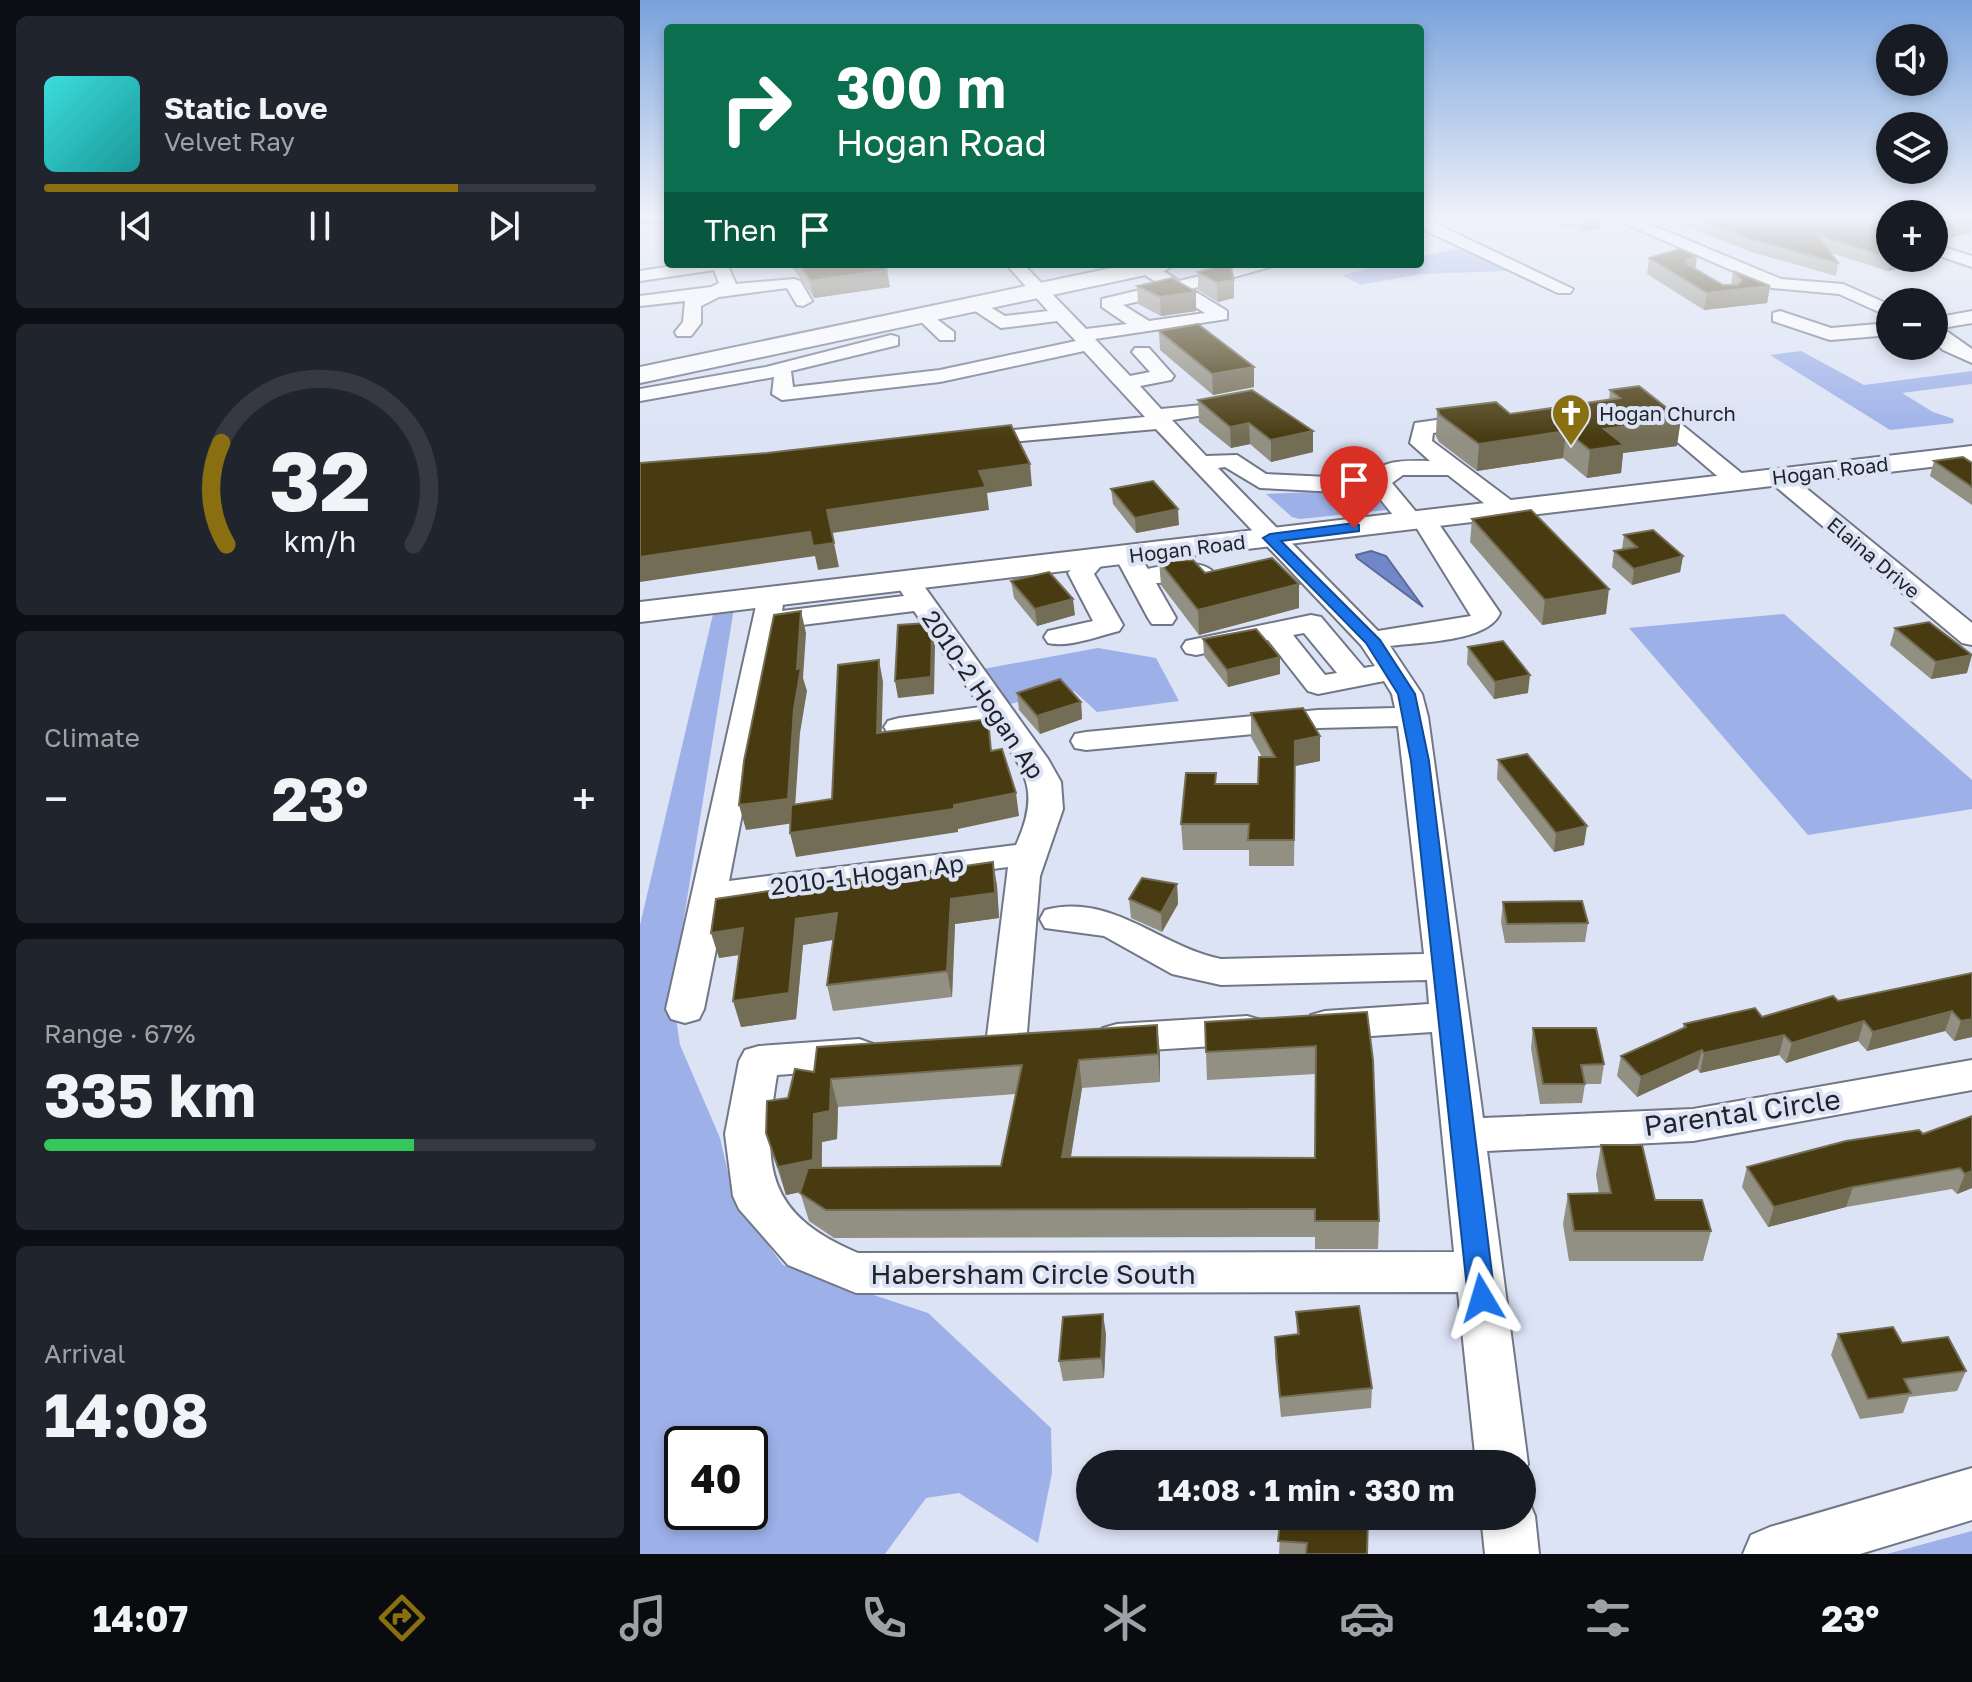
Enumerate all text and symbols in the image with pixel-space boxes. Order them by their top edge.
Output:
map controls [1876,24,1948,360]
button: sound [1876,24,1948,96]
text: 300 m [836,53,1006,120]
icon: right [704,56,808,160]
text: Static Love [164,90,328,126]
button: layers [1876,112,1948,184]
text: Hogan Road [836,121,1047,164]
text: Velvet Ray [164,126,295,157]
button: + [1876,200,1948,272]
icon: previous [114,204,158,248]
icon: pause [298,204,342,248]
icon: next [482,204,526,248]
icon: arrive [793,208,837,252]
text: Then [704,212,777,248]
button: − [1876,288,1948,360]
church icon: Hogan Church [1550,392,1592,447]
place label: Hogan Church [1599,401,1736,425]
text: 32 [269,429,371,529]
pin [1320,446,1388,528]
street label: Hogan Road [1770,451,1890,489]
icon: arrive [1332,458,1376,502]
street label: Elaina Drive [1823,511,1925,603]
text: km/h [284,525,356,559]
street label: Hogan Road [1127,529,1247,567]
street label: 2010-2 Hogan Ap [917,604,1051,784]
text: Climate [44,722,140,753]
text: 23° [272,762,368,834]
text: − [44,772,68,825]
text: + [572,772,596,825]
street label: 2010-1 Hogan Ap [769,848,965,900]
text: Range · 67% [44,1018,195,1049]
text: 335 km [44,1058,256,1130]
street label: Parental Circle [1642,1082,1842,1142]
position arrow [1440,1256,1524,1340]
street label: Habersham Circle South [870,1257,1196,1290]
text: Arrival [44,1338,125,1369]
text: 14:08 [44,1378,209,1450]
speed limit sign: 40 [664,1426,768,1530]
text: 14:08 · 1 min · 330 m [1157,1472,1455,1508]
icon: directions [374,1590,430,1646]
icon: music [615,1590,671,1646]
icon: phone [856,1590,912,1646]
icon: climate [1097,1590,1153,1646]
icon: car [1339,1590,1395,1646]
icon: filters [1580,1590,1636,1646]
text: 14:07 [93,1597,188,1640]
text: 23° [1821,1597,1879,1640]

